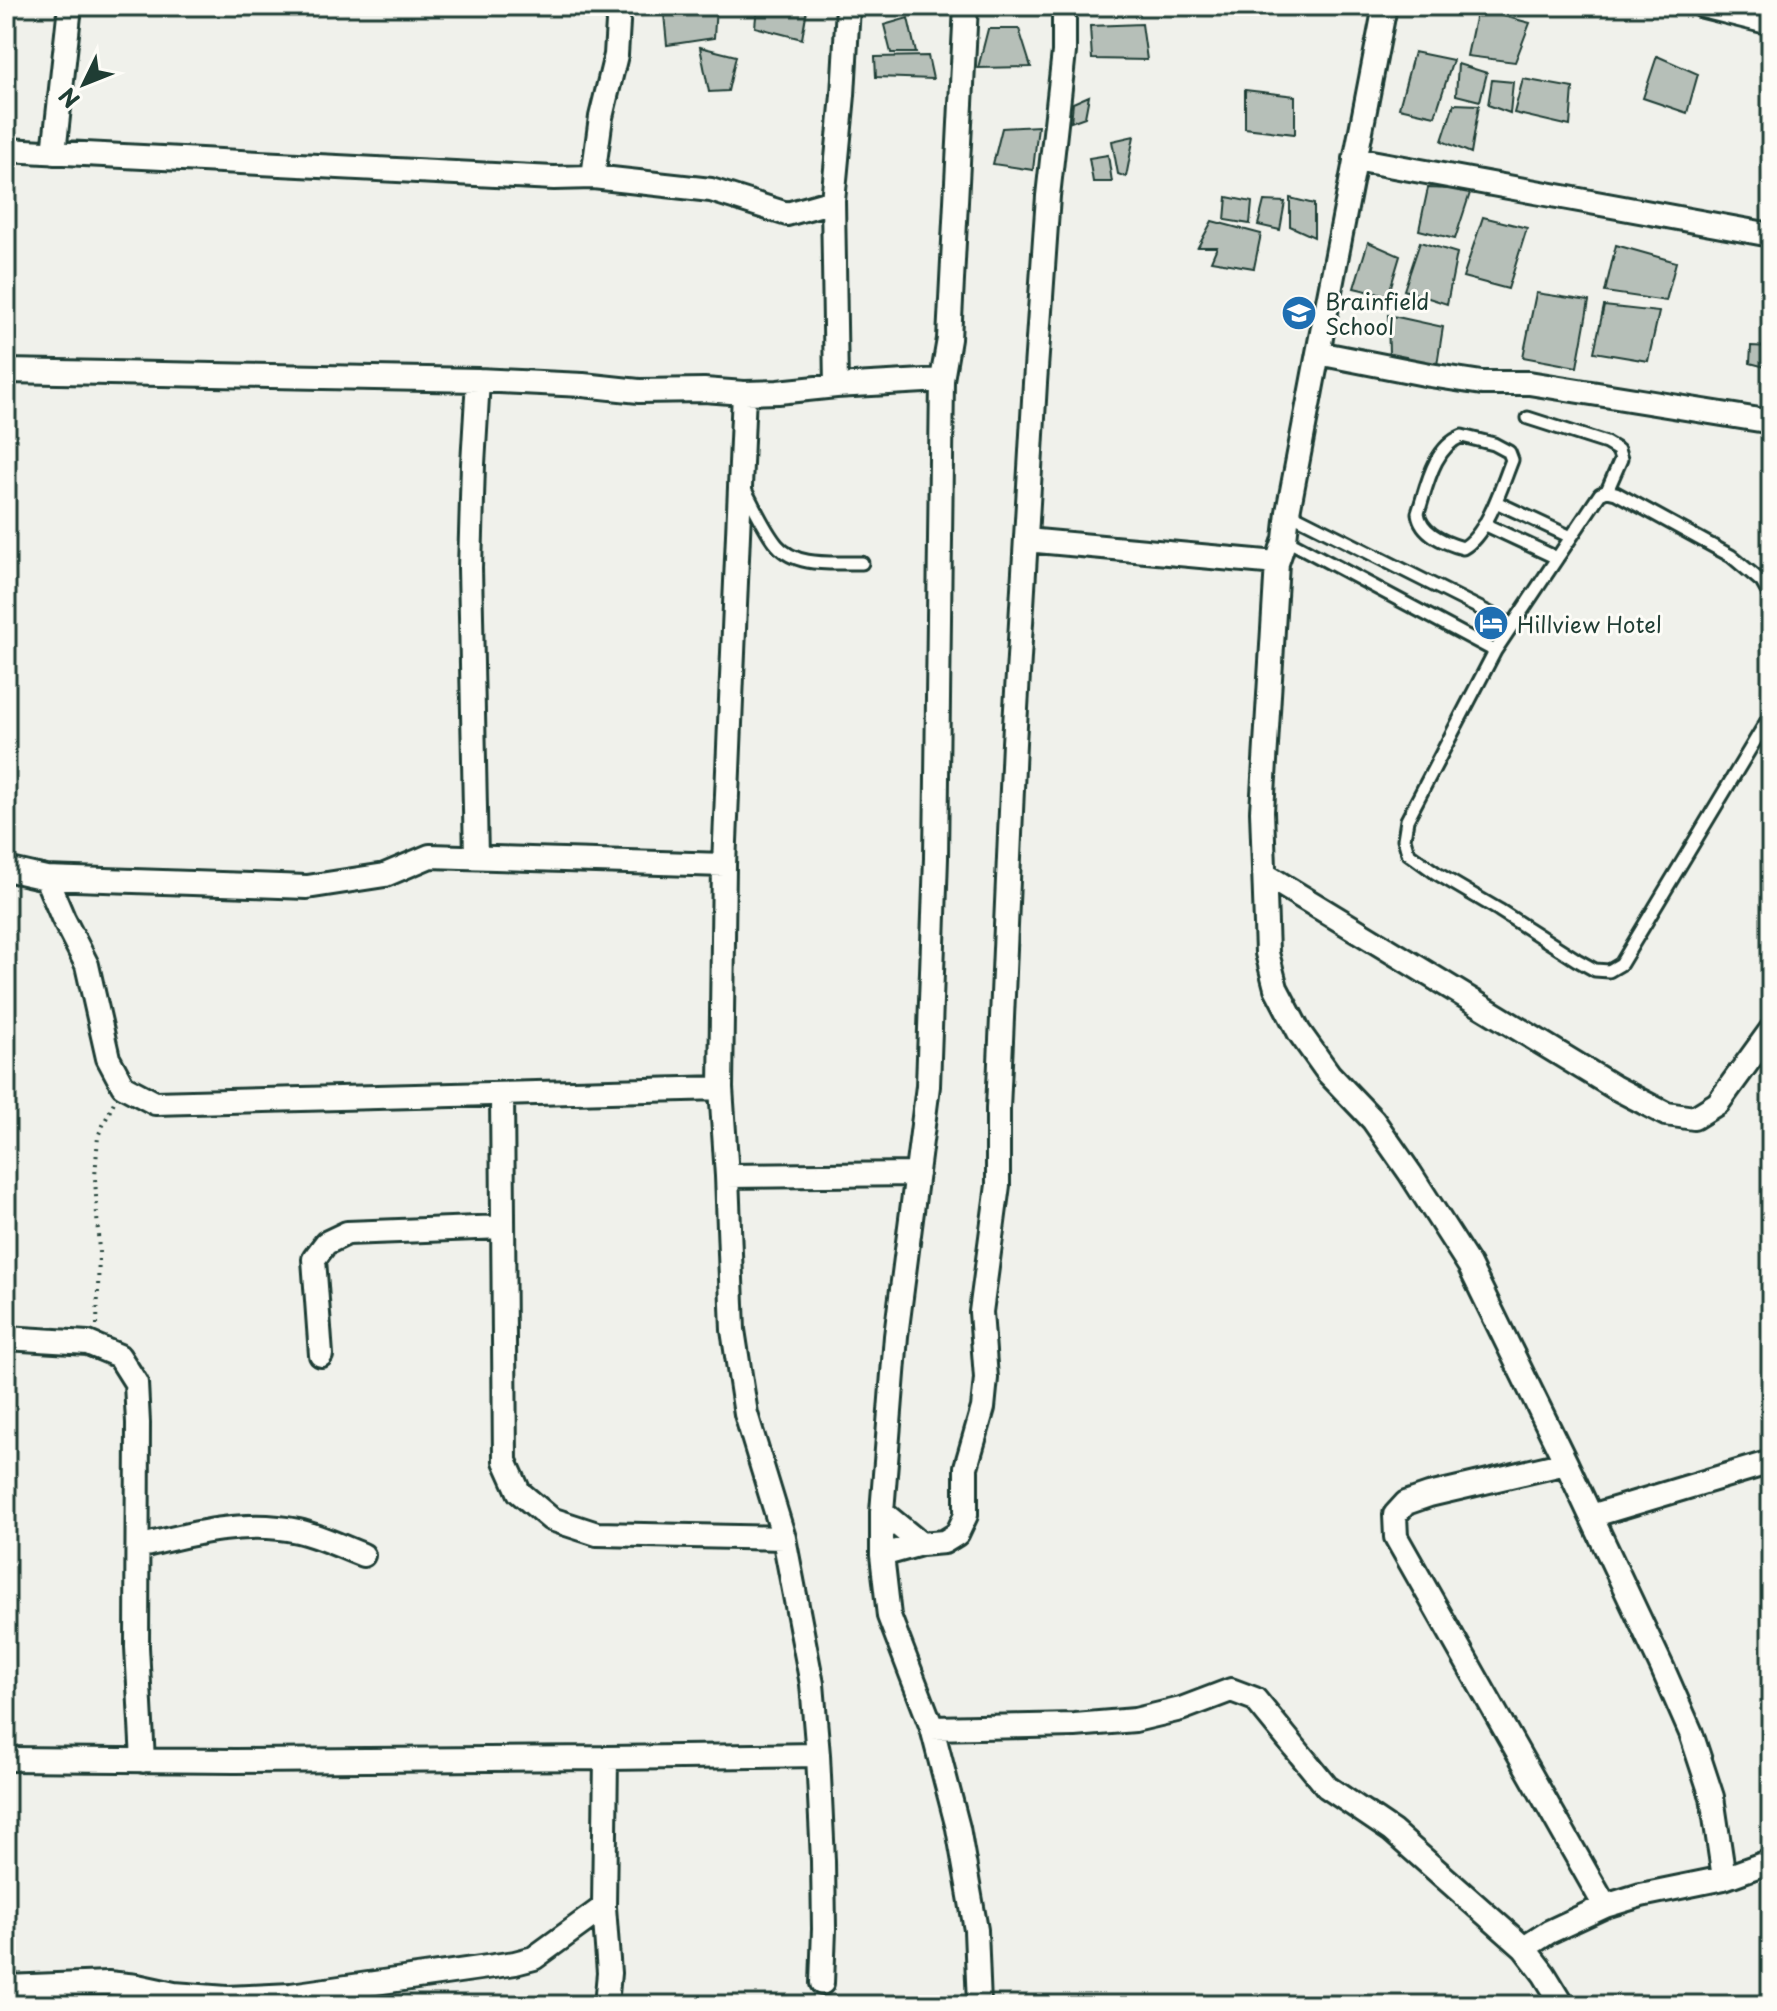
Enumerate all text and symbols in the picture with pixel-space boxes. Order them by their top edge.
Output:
north arrow [44,44,124,124]
text: N [50,81,86,116]
place label: Brainfield School [1325,284,1429,342]
school or university icon: Brainfield School [1280,294,1318,332]
hotel icon: Hillview Hotel [1472,604,1510,642]
place label: Hillview Hotel [1517,607,1662,640]

